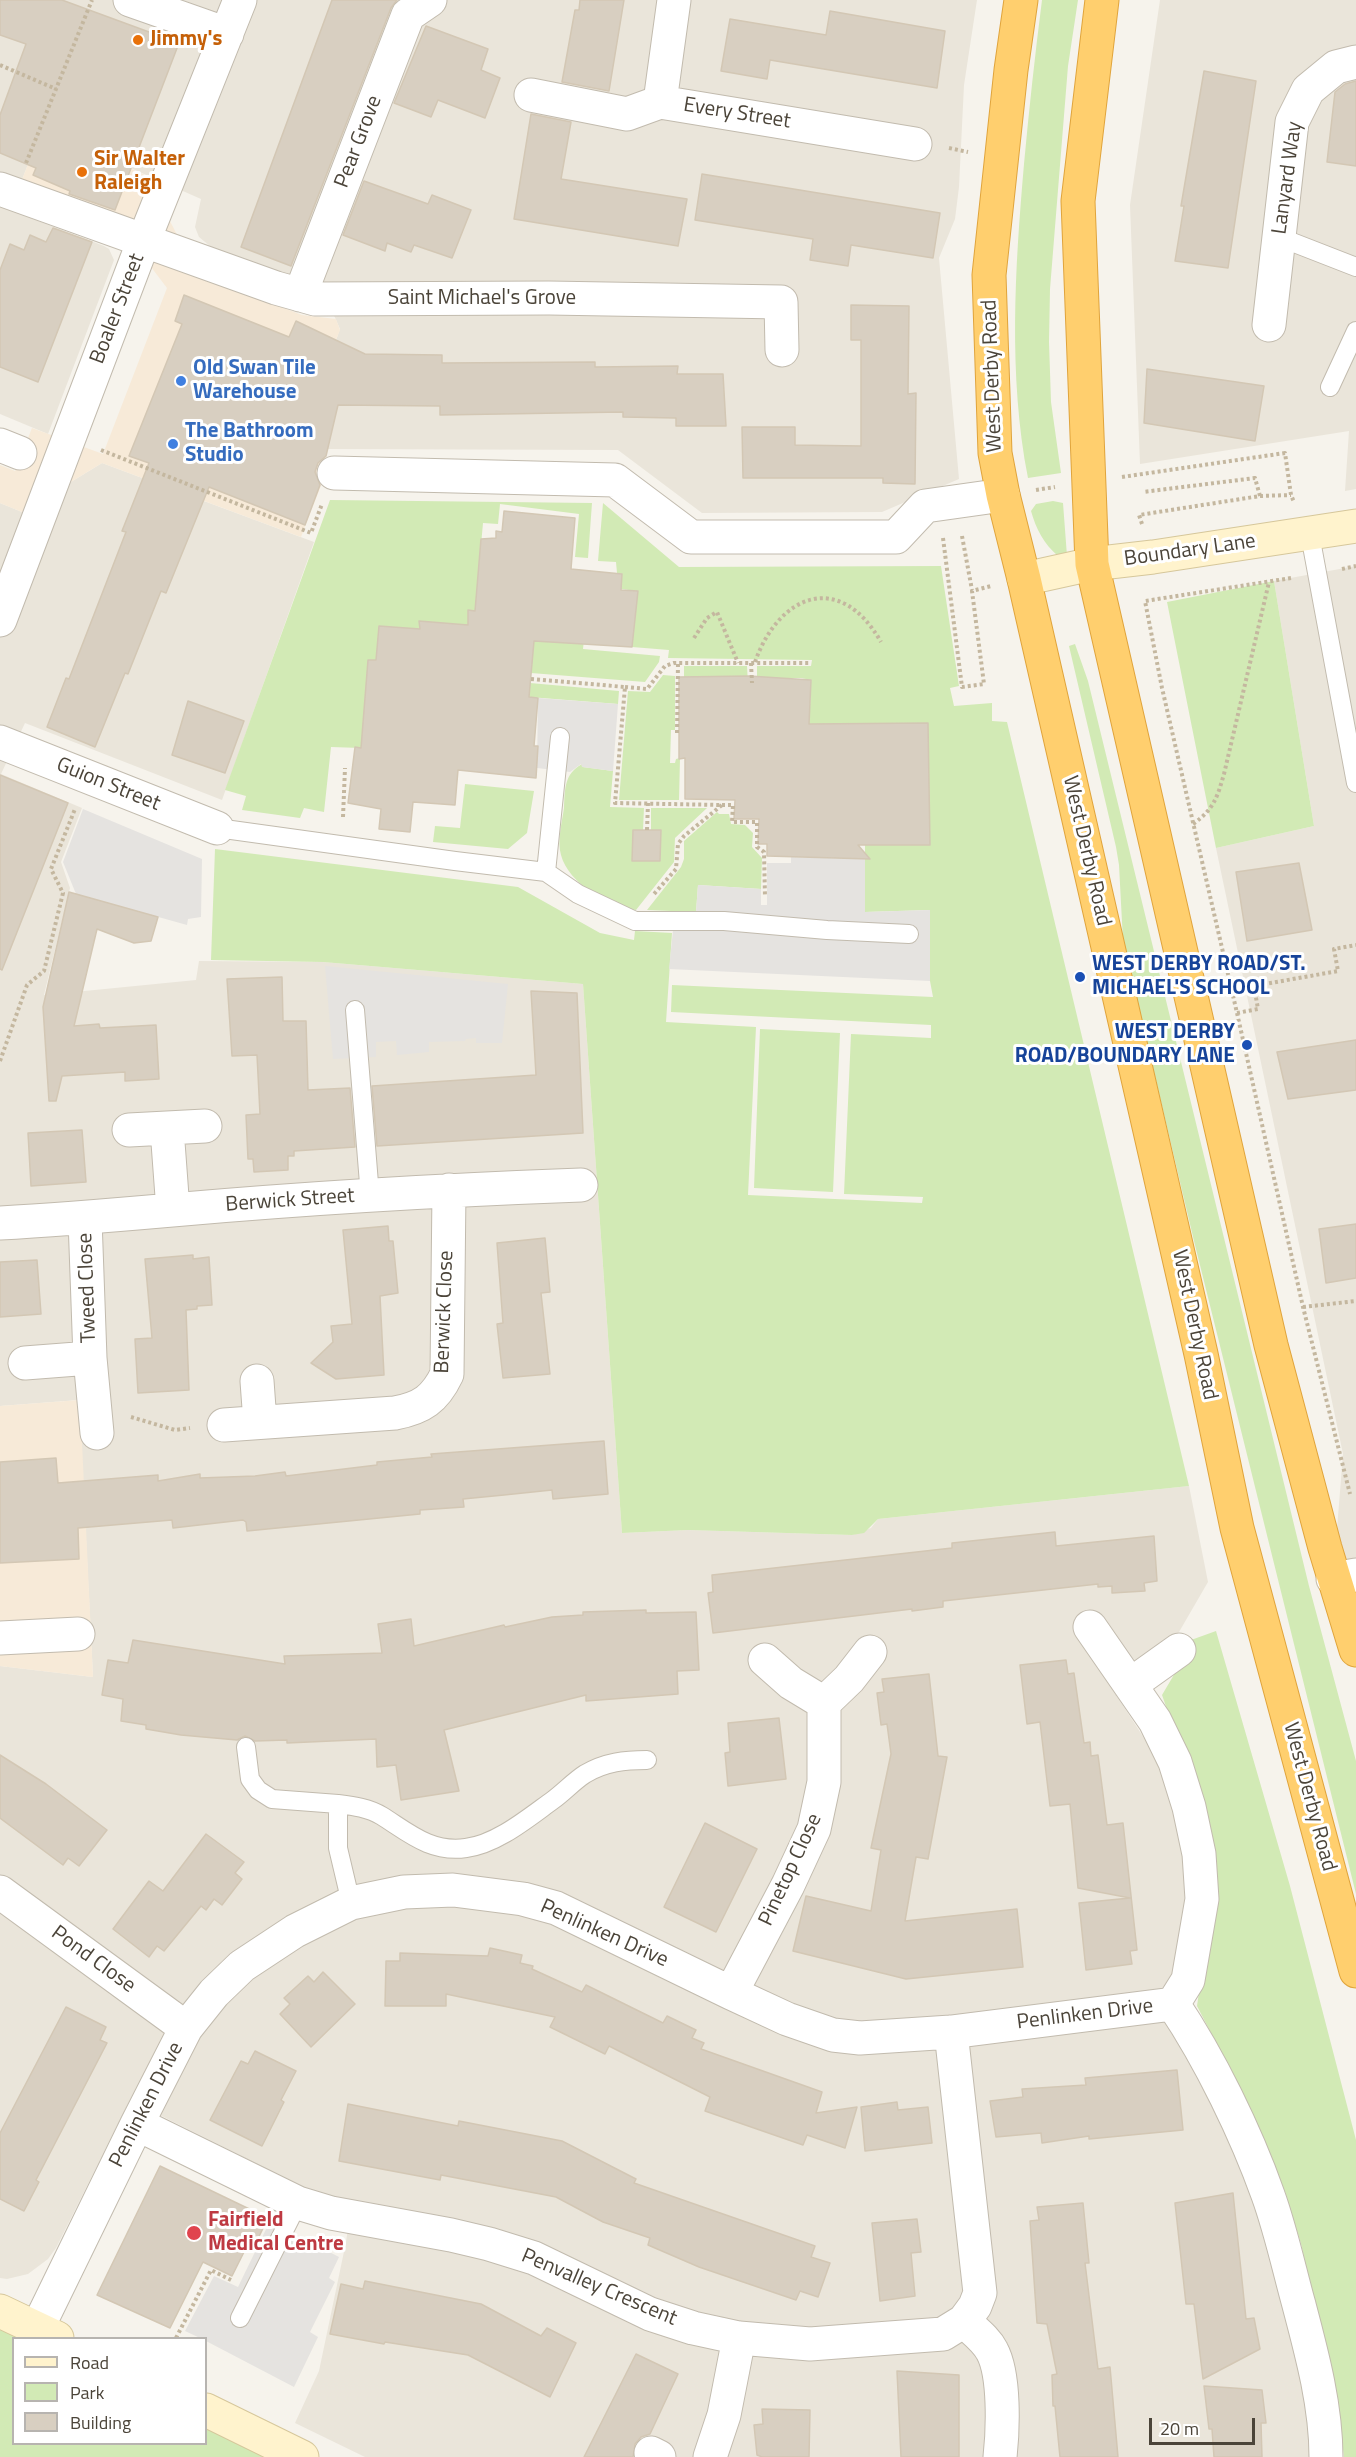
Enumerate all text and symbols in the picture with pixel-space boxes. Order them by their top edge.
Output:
place label: Jimmy's [150,27,222,53]
marker: Jimmy's [131,33,145,47]
street label: Pear Grove [330,92,388,192]
street label: Every Street [682,93,792,135]
street label: Lanyard Way [1268,120,1308,236]
place label: Sir Walter Raleigh [94,147,185,197]
marker: Sir Walter Raleigh [75,165,89,179]
street label: Boaler Street [85,250,151,368]
street label: Saint Michael's Grove [388,286,576,312]
street label: West Derby Road [978,299,1008,453]
place label: Old Swan Tile Warehouse [193,356,316,406]
marker: Old Swan Tile Warehouse [174,374,188,388]
place label: The Bathroom Studio [185,419,314,469]
marker: The Bathroom Studio [166,437,180,451]
street label: Boundary Lane [1123,529,1257,573]
street label: Guion Street [52,753,164,817]
street label: West Derby Road [1057,774,1115,928]
place label: WEST DERBY ROAD/ST. MICHAEL'S SCHOOL [1092,952,1306,1002]
marker: WEST DERBY ROAD/ST. MICHAEL'S SCHOOL [1073,970,1087,984]
place label: WEST DERBY ROAD/BOUNDARY LANE [1015,1020,1235,1070]
marker: WEST DERBY ROAD/BOUNDARY LANE [1240,1038,1254,1052]
street label: Berwick Street [225,1184,355,1218]
street label: Tweed Close [73,1233,103,1343]
street label: West Derby Road [1166,1248,1222,1402]
street label: Berwick Close [430,1250,460,1374]
street label: West Derby Road [1277,1720,1341,1874]
street label: Pinetop Close [754,1810,828,1930]
street label: Penlinken Drive [536,1895,672,1973]
street label: Pond Close [46,1921,140,1999]
street label: Penlinken Drive [1015,1994,1155,2036]
street label: Penlinken Drive [105,2038,189,2172]
place label: Fairfield Medical Centre [208,2208,344,2258]
marker: Fairfield Medical Centre [185,2224,203,2242]
street label: Penvalley Crescent [517,2244,681,2332]
legend [12,2337,207,2445]
text: Road [70,2349,109,2376]
text: Park [70,2379,104,2406]
scale bar [1152,2406,1258,2444]
text: Building [70,2409,131,2436]
text: 20 m [1160,2415,1199,2442]

